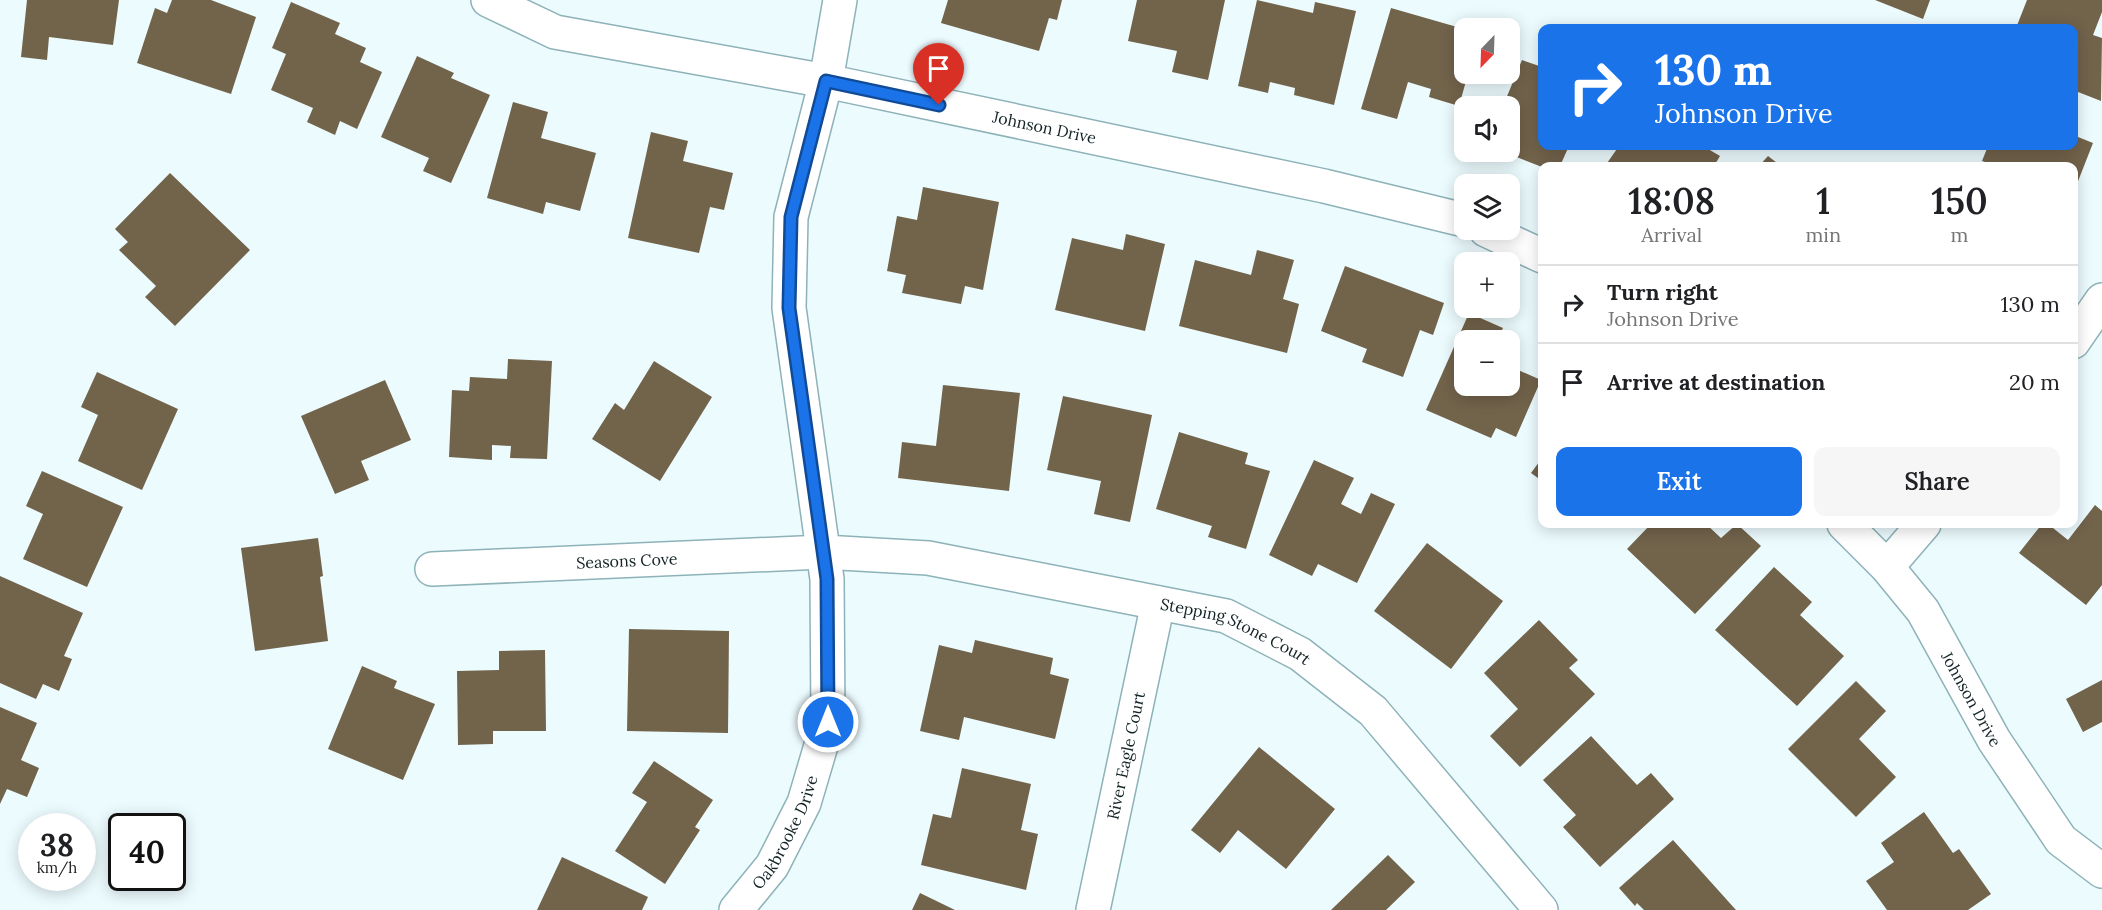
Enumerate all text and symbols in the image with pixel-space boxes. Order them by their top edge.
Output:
north arrow [1454,18,1520,84]
map controls [1454,18,1520,396]
pin [913,43,964,105]
text: 130 m [1655,43,1772,97]
icon: right [1556,48,1634,126]
icon: arrive [922,52,955,85]
button: sound [1454,96,1520,162]
text: Johnson Drive [1655,96,1833,130]
street label: Johnson Drive [990,106,1098,148]
button: layers [1454,174,1520,240]
text: 18:08 [1628,178,1715,224]
text: 1 [1816,178,1830,224]
text: 150 [1931,178,1988,224]
text: Arrival [1641,222,1702,247]
text: min [1805,222,1841,247]
text: m [1951,222,1968,247]
button: + [1454,252,1520,318]
text: Turn right [1607,278,1718,306]
icon: right [1556,288,1589,321]
text: 130 m [2001,290,2060,318]
text: Johnson Drive [1607,306,1739,331]
button: − [1454,330,1520,396]
icon: arrive [1556,366,1589,399]
text: Arrive at destination [1607,368,1825,396]
text: 20 m [2009,368,2060,396]
button: Exit [1556,447,1802,516]
button: Share [1814,447,2060,516]
street label: Seasons Cove [576,548,678,573]
street label: Stepping Stone Court [1159,593,1316,669]
street label: Johnson Drive [1937,647,2006,751]
street label: River Eagle Court [1102,689,1149,821]
position arrow [796,690,860,754]
street label: Oakbrooke Drive [747,773,822,893]
speed limit sign: 40 [108,813,186,891]
text: 38 [40,826,74,864]
text: km/h [37,858,77,877]

